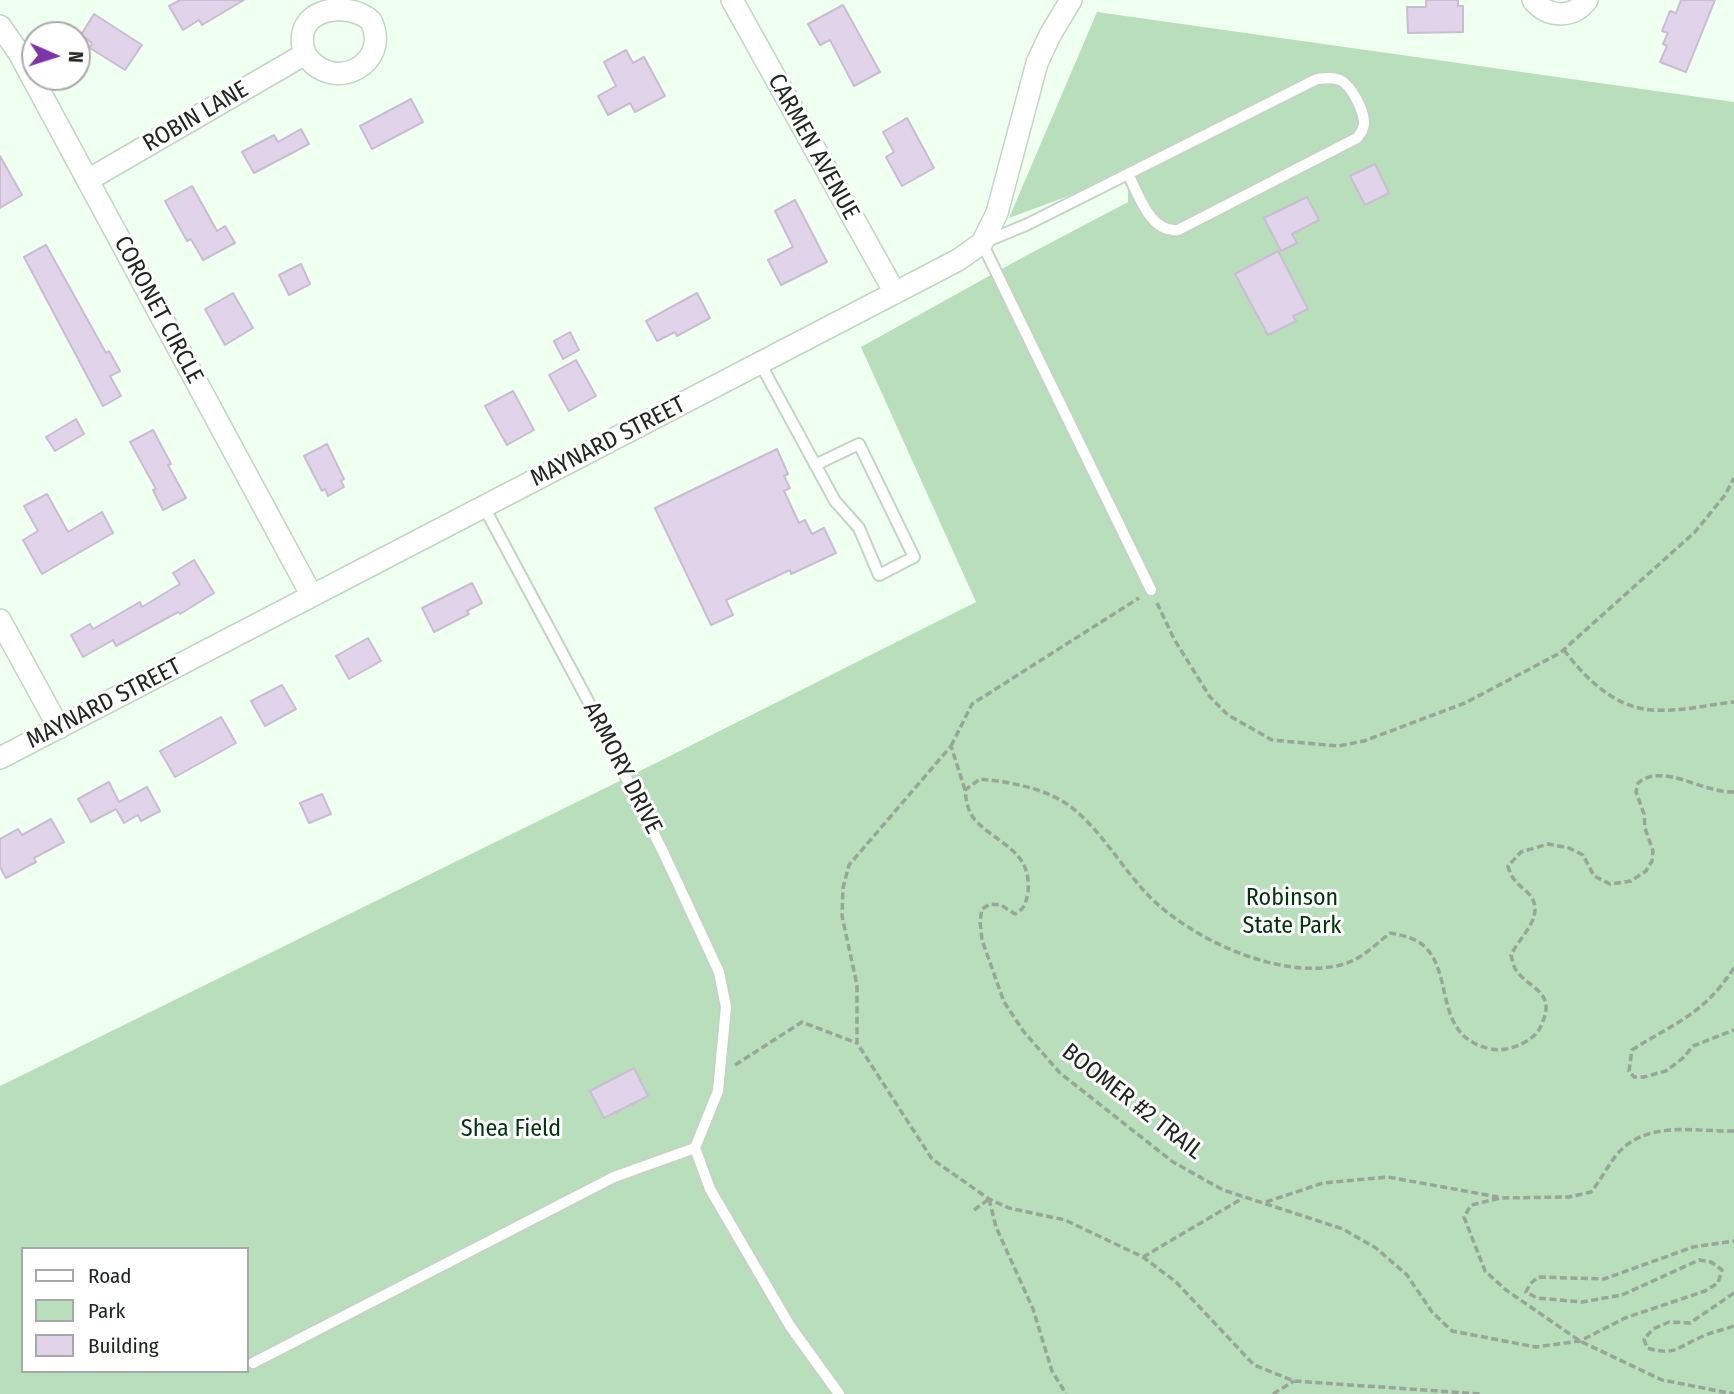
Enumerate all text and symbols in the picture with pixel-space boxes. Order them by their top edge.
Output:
north arrow [21,21,91,91]
text: N [64,51,87,63]
street label: CARMEN AVENUE [761,69,865,225]
street label: ROBIN LANE [138,75,254,159]
street label: CORONET CIRCLE [107,231,209,389]
street label: MAYNARD STREET [526,391,690,493]
street label: MAYNARD STREET [22,653,186,755]
street label: ARMORY DRIVE [576,697,668,839]
park label: Robinson State Park [1243,884,1341,940]
street label: BOOMER #2 TRAIL [1056,1038,1208,1166]
park label: Shea Field [461,1115,561,1143]
legend [21,1247,248,1373]
text: Road [88,1263,132,1289]
text: Park [88,1298,125,1324]
text: Building [88,1333,159,1359]

